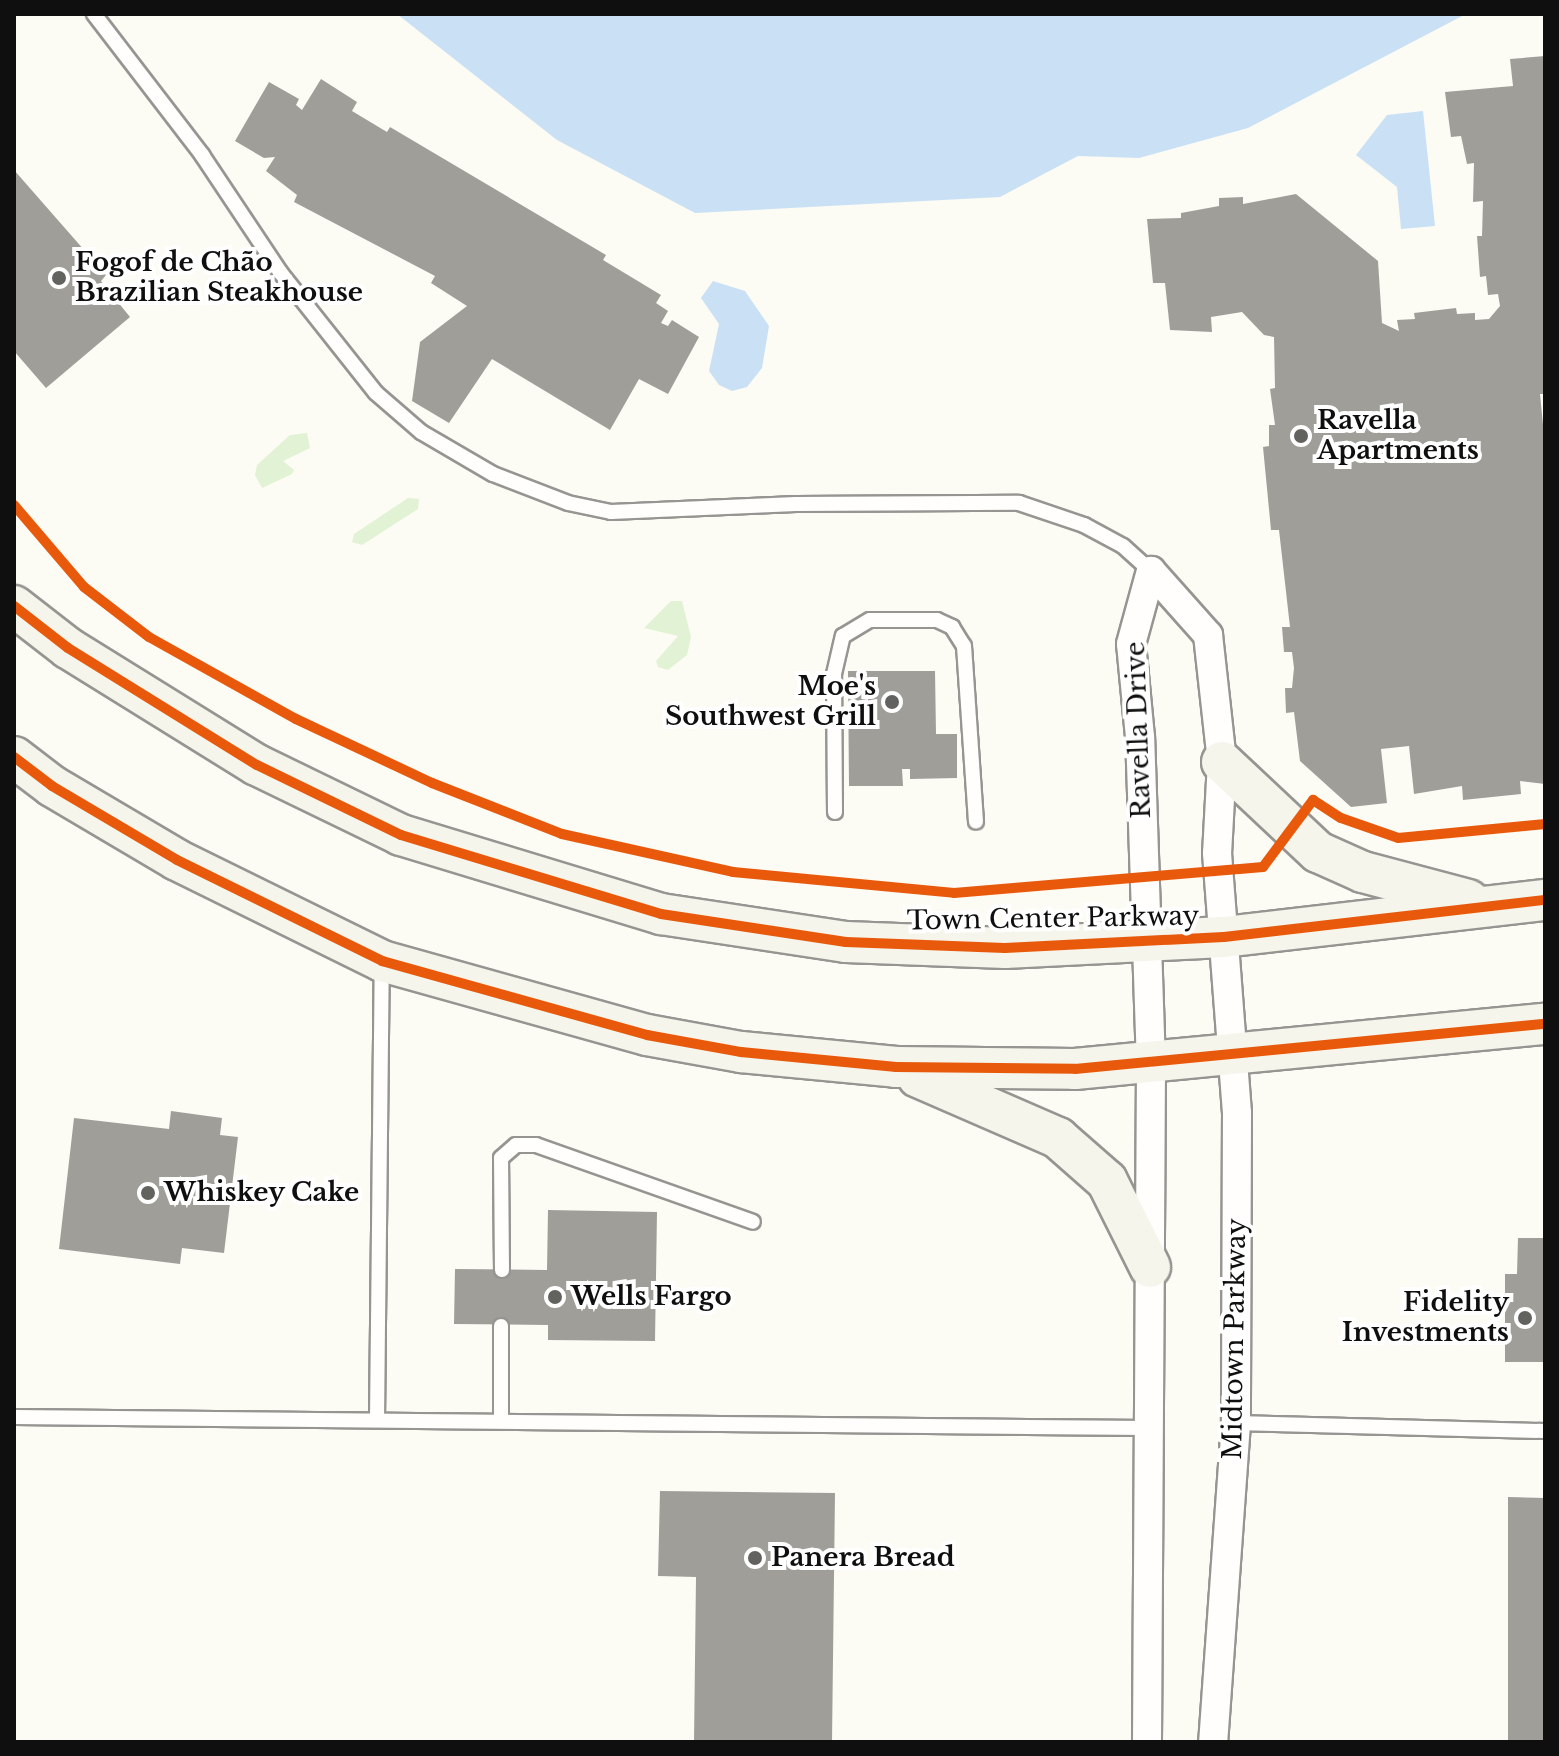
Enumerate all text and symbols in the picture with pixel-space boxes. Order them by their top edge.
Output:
place label: Fogof de Chão Brazilian Steakhouse [75,247,363,308]
marker: Fogof de Chão Brazilian Steakhouse [50,269,68,287]
place label: Ravella Apartments [1317,405,1479,466]
marker: Ravella Apartments [1292,427,1310,445]
street label: Ravella Drive [1120,641,1158,819]
place label: Moe's Southwest Grill [665,671,876,732]
marker: Moe's Southwest Grill [883,693,901,711]
street label: Town Center Parkway [906,901,1200,937]
place label: Whiskey Cake [164,1177,360,1209]
marker: Whiskey Cake [139,1184,157,1202]
street label: Midtown Parkway [1217,1218,1253,1460]
place label: Wells Fargo [571,1281,732,1313]
place label: Fidelity Investments [1342,1287,1509,1348]
marker: Wells Fargo [546,1288,564,1306]
marker: Fidelity Investments [1516,1309,1534,1327]
place label: Panera Bread [771,1542,955,1574]
marker: Panera Bread [746,1549,764,1567]

